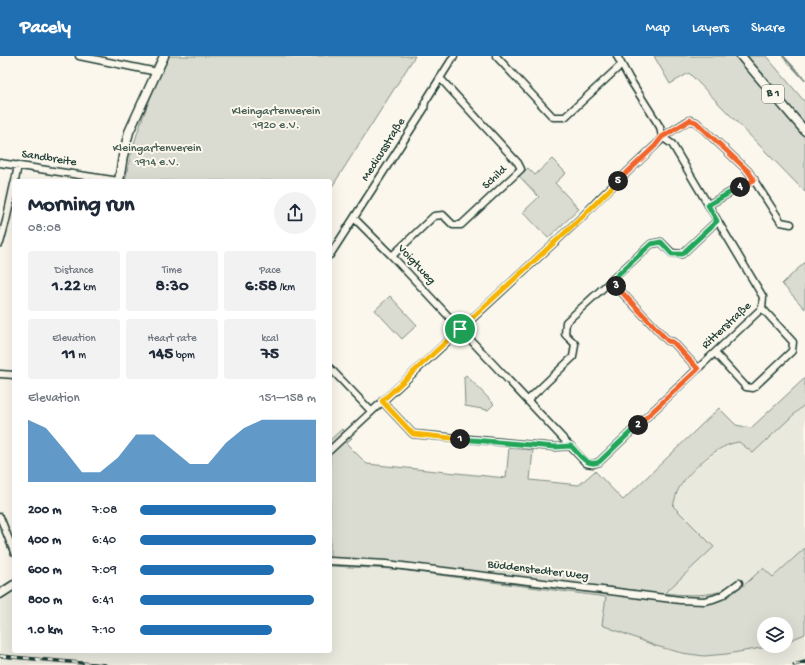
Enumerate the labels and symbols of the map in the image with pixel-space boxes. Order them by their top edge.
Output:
road number: B 1 [762,85,784,103]
park label: Kleingartenverein 1920 e.V. [232,105,321,133]
street label: Medicusstraße [359,115,409,184]
park label: Kleingartenverein 1914 e.V. [113,142,202,170]
street label: Sandbreite [21,148,78,170]
street label: Schild [480,163,511,193]
pin: 5 [608,171,628,191]
pin: 4 [730,177,750,197]
street label: Voigtweg [393,241,438,288]
pin: 3 [606,276,626,296]
street label: Ritterstraße [699,299,755,353]
pin [443,312,477,346]
pin: 2 [628,415,648,435]
pin: 1 [450,429,470,449]
street label: Büddenstedter Weg [486,558,589,584]

